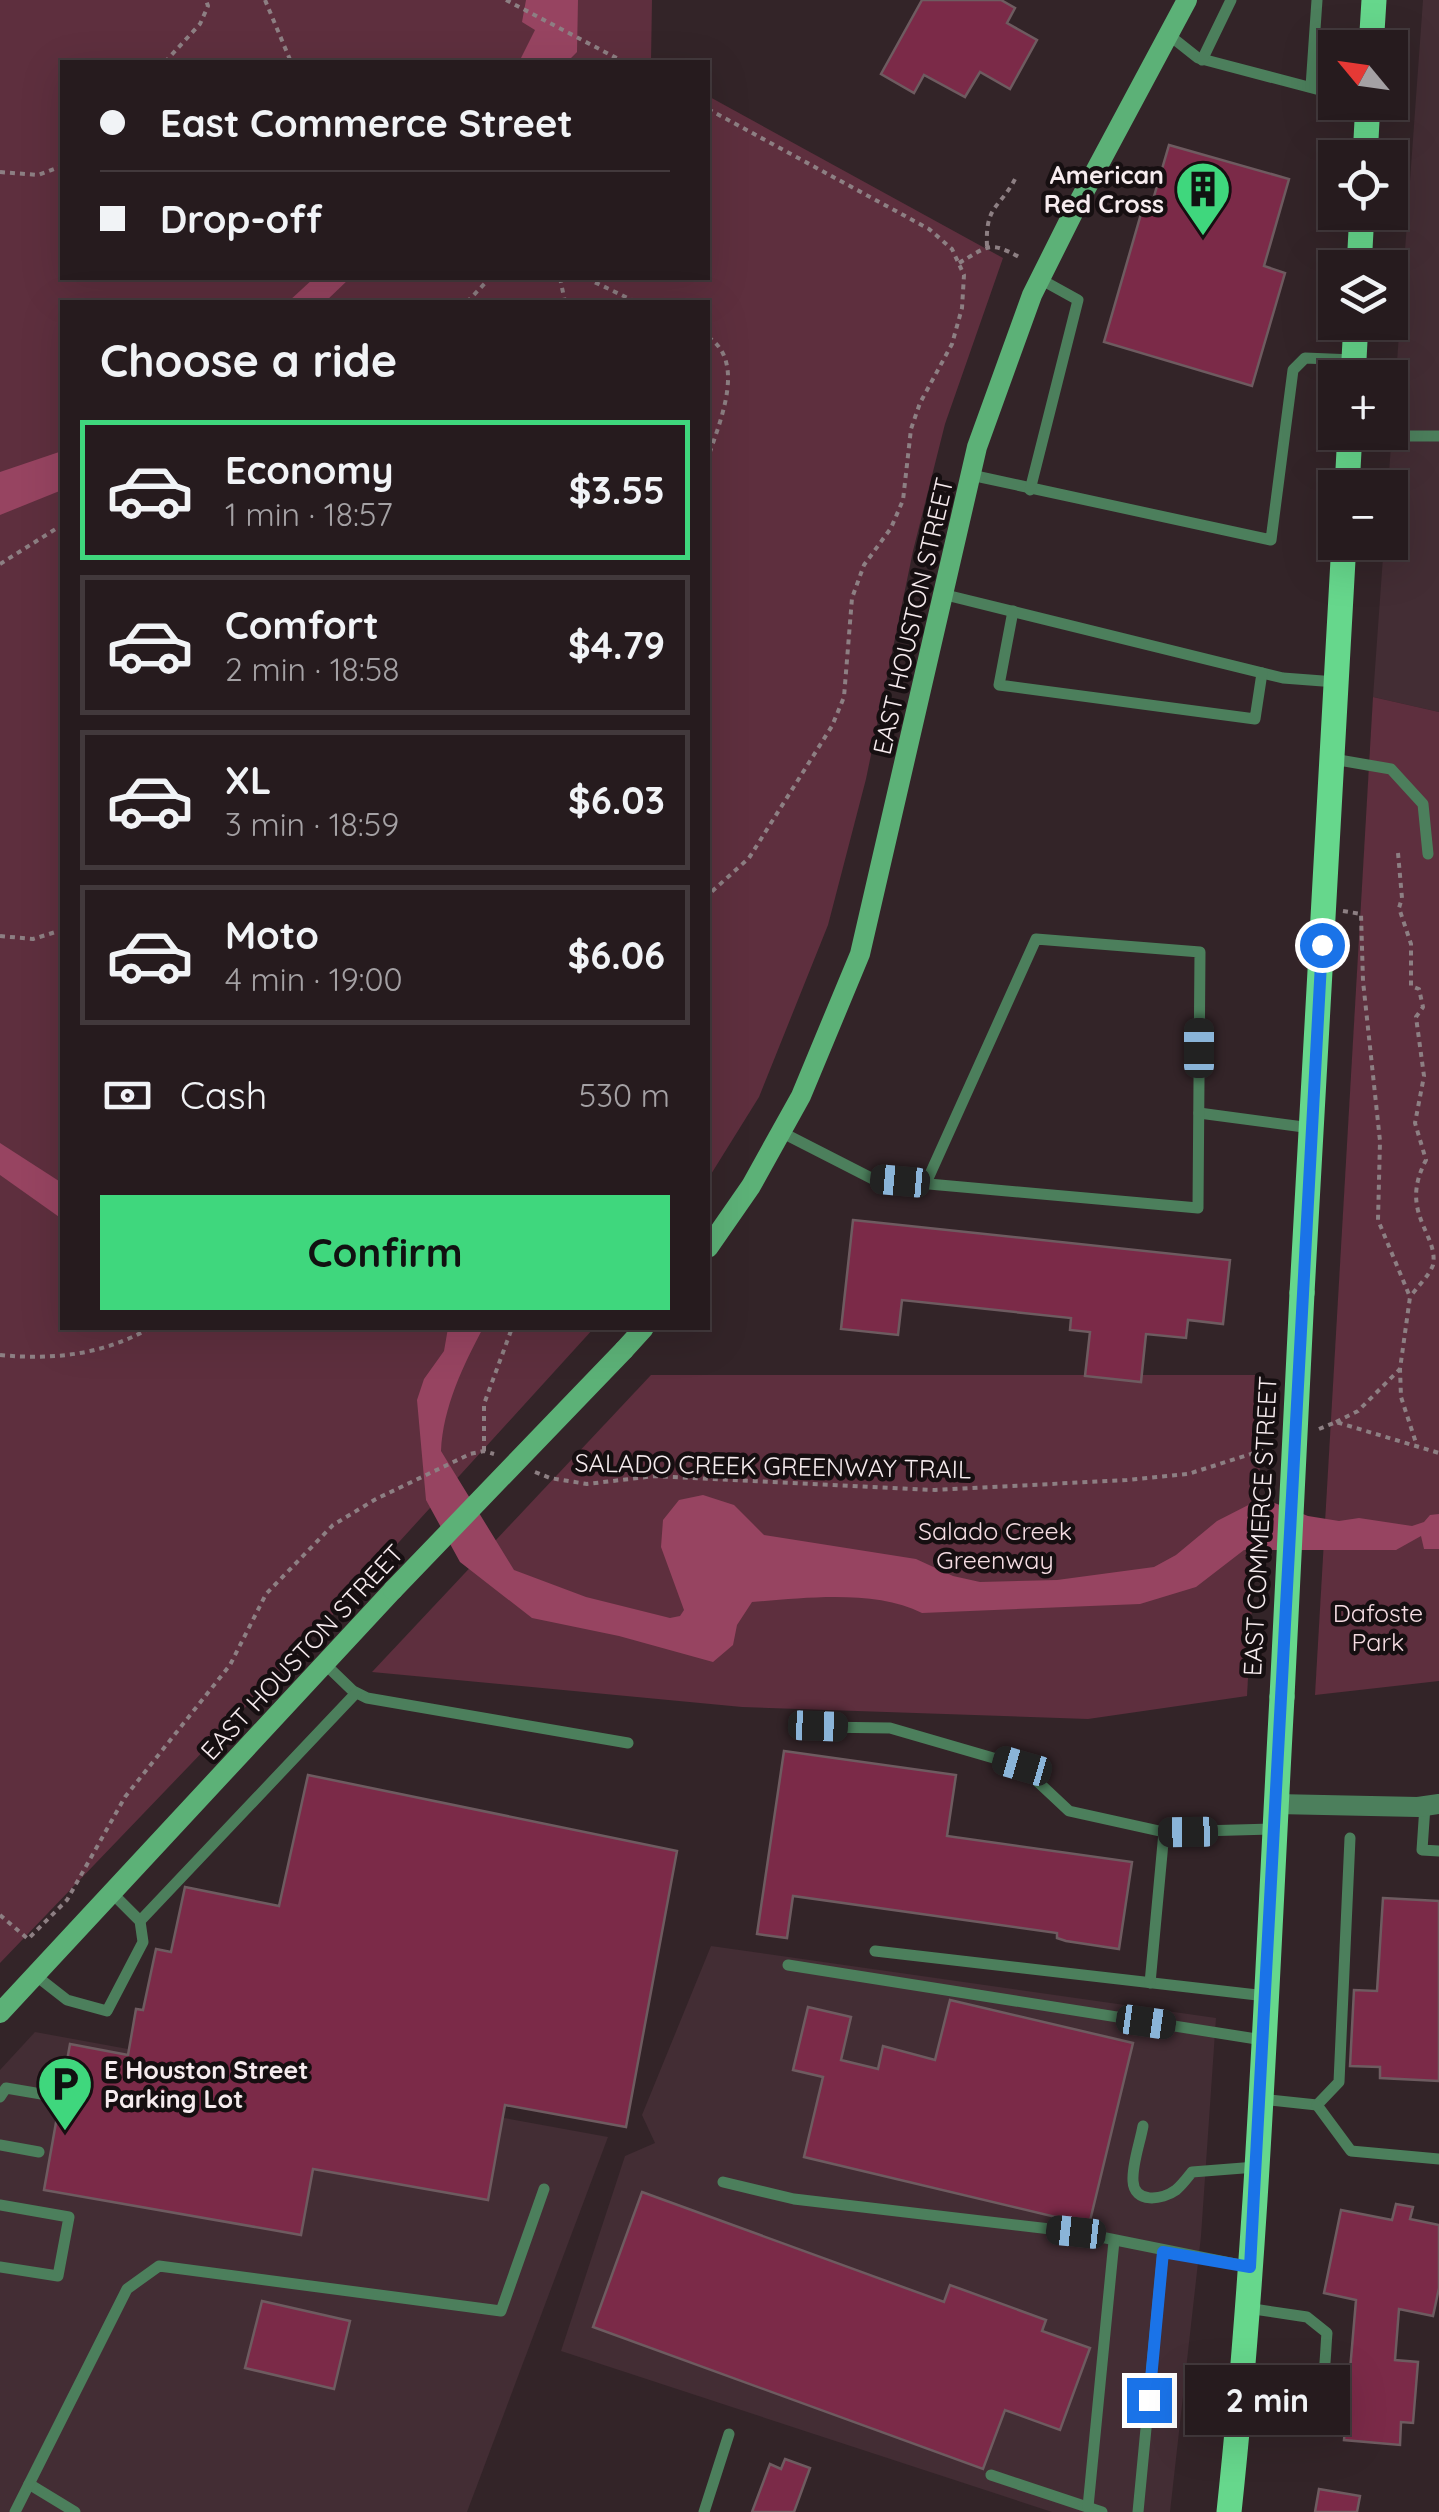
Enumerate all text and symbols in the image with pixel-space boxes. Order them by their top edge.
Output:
north arrow [1318,30,1408,120]
map controls [1318,30,1408,560]
text: East Commerce Street [160,99,573,147]
button: locate [1318,140,1408,230]
place label: American Red Cross [1044,159,1164,219]
building icon: American Red Cross [1173,159,1233,238]
text: Drop-off [160,195,322,243]
button: layers [1318,250,1408,340]
text: Choose a ride [100,332,397,388]
button: + [1318,360,1408,450]
icon: car [105,445,195,535]
text: Economy [225,446,394,494]
text: $3.55 [569,466,665,514]
button: − [1318,470,1408,560]
street label: EAST HOUSTON STREET [866,474,959,757]
text: 1 min · 18:57 [225,494,393,534]
icon: car [105,600,195,690]
text: Comfort [225,601,379,649]
text: $4.79 [568,621,665,669]
text: 2 min · 18:58 [225,649,400,689]
icon: car [105,755,195,845]
text: XL [225,756,271,804]
text: $6.03 [568,776,665,824]
text: 3 min · 18:59 [225,804,399,844]
icon: car [105,910,195,1000]
text: Moto [225,911,319,959]
route start [1300,923,1345,968]
text: $6.06 [567,931,665,979]
text: 4 min · 19:00 [225,959,403,999]
car [1184,1018,1214,1078]
icon: cash [100,1068,155,1123]
text: Cash [180,1071,267,1119]
text: 530 m [579,1075,670,1115]
car [869,1163,931,1199]
button: Confirm [100,1195,670,1310]
street label: EAST COMMERCE STREET [1236,1375,1283,1677]
street label: SALADO CREEK GREENWAY TRAIL [574,1447,972,1484]
park label: Salado Creek Greenway [918,1515,1072,1575]
street label: EAST HOUSTON STREET [194,1537,410,1766]
park label: Dafoste Park [1333,1597,1423,1657]
car [787,1710,849,1742]
car [989,1743,1055,1789]
car [1158,1816,1218,1848]
car [1114,2003,1178,2041]
parking icon: E Houston Street Parking Lot [35,2054,95,2133]
place label: E Houston Street Parking Lot [104,2054,308,2114]
car [1045,2214,1107,2250]
callout: 2 min [1184,2365,1349,2435]
route end [1127,2378,1172,2423]
text: 2 min [1226,2380,1309,2420]

